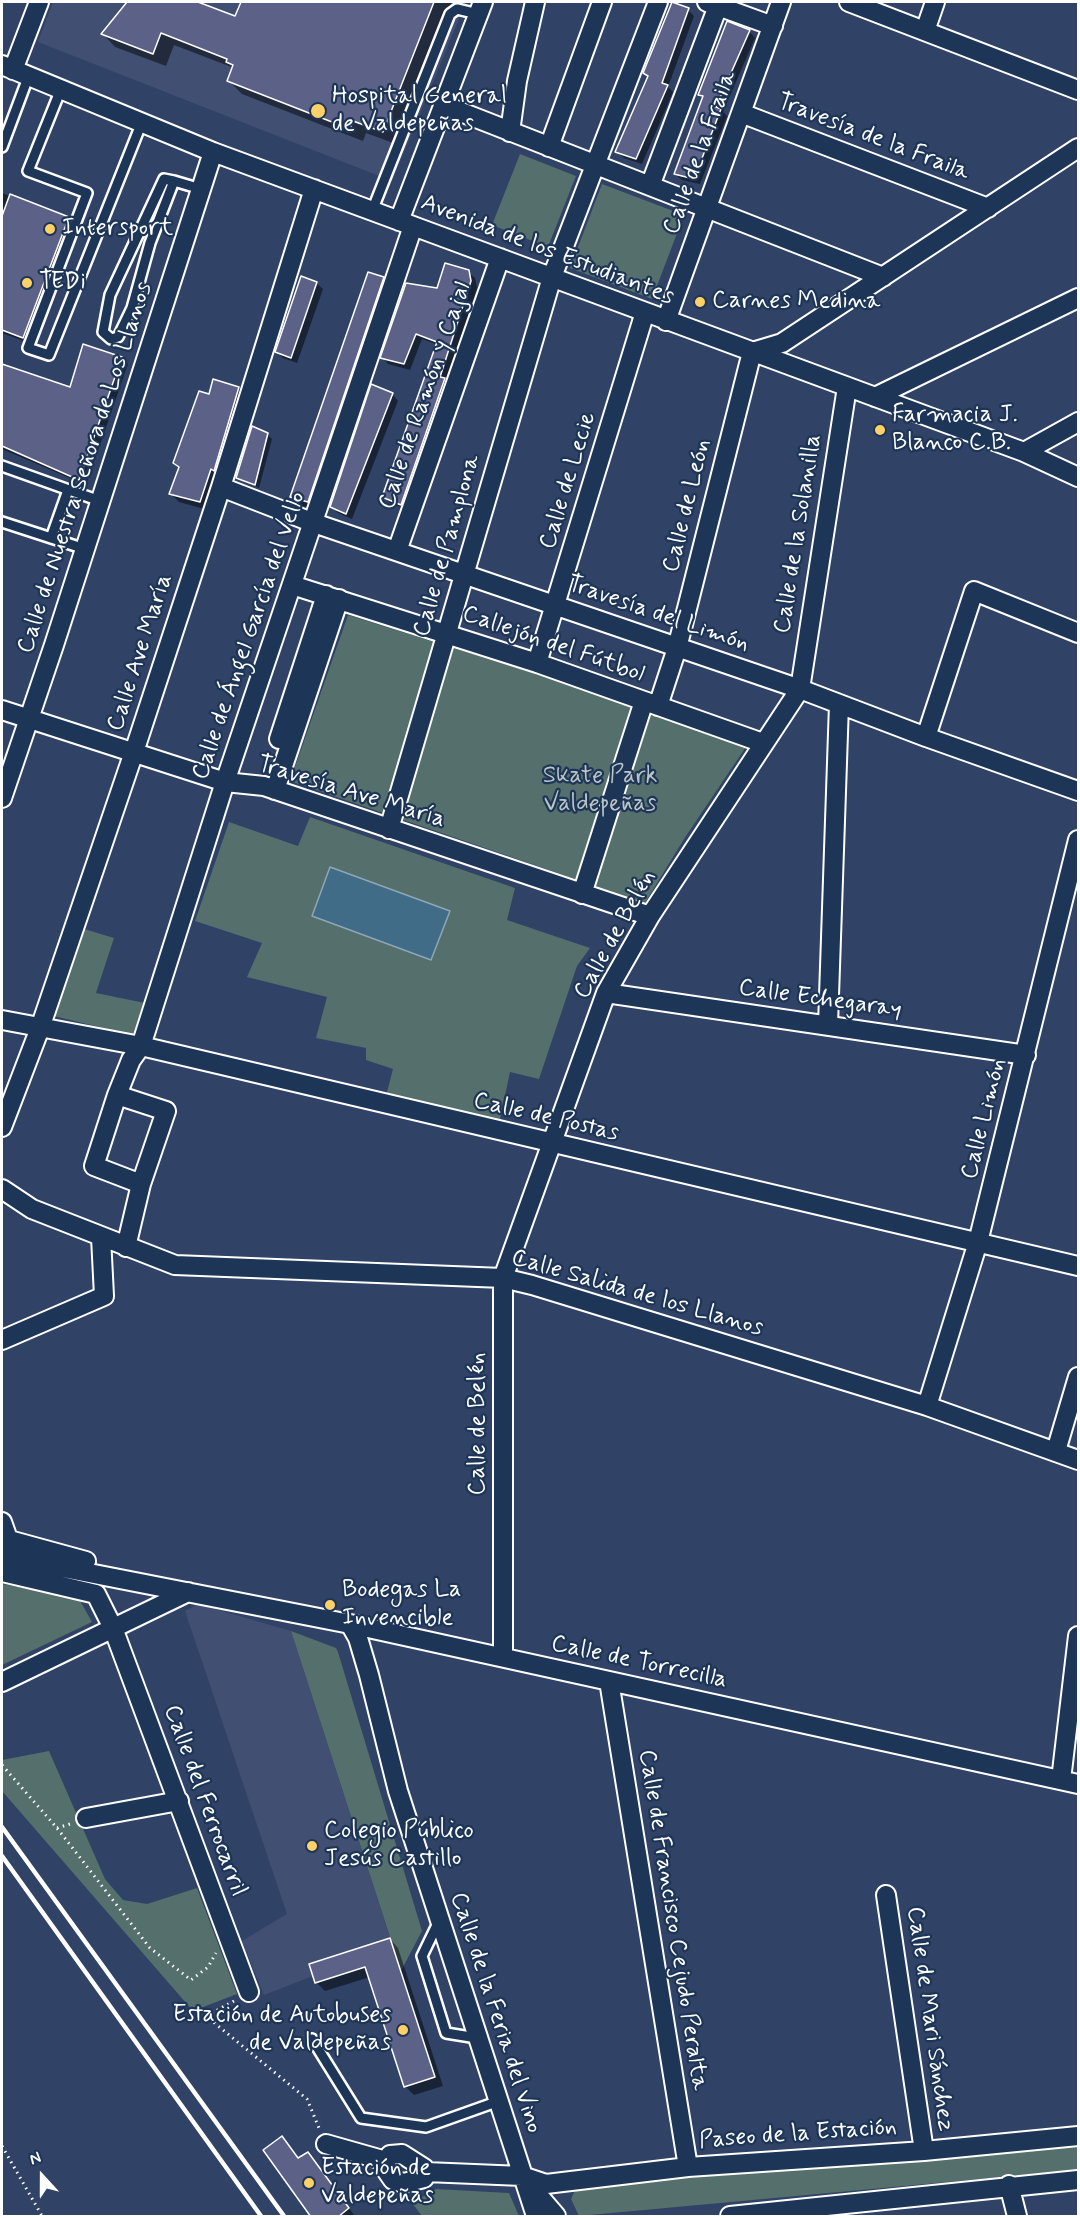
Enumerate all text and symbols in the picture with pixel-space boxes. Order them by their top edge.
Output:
street label: Calle de la Fraila [658,67,744,239]
place label: Hospital General de Valdepeñas [332,83,507,139]
street label: Travesía de la Fraila [773,88,973,188]
marker: Hospital General de Valdepeñas [309,102,327,120]
street label: Avenida de los Estudiantes [416,189,678,313]
place label: Intersport [62,215,173,243]
marker: Intersport [43,222,57,236]
place label: TEDi [39,269,86,297]
marker: TEDi [20,276,34,290]
street label: Calle de Nuestra Señora de Los Llanos [12,279,160,657]
street label: Calle de Ramón y Cajal [374,279,478,513]
place label: Carnes Medina [712,288,880,316]
marker: Carnes Medina [693,295,707,309]
place label: Farmacia J. Blanco C.B. [892,402,1018,458]
street label: Calle de Lecie [534,409,604,553]
marker: Farmacia J. Blanco C.B. [873,423,887,437]
street label: Calle de la Solanilla [769,432,829,636]
street label: Calle de León [658,436,718,576]
street label: Calle de Pamplona [408,452,488,640]
street label: Calle de Ángel García del Vello [187,488,313,784]
street label: Travesía del Limón [563,570,753,660]
street label: Calle Ave María [102,571,180,735]
street label: Callejón del Fútbol [458,600,648,690]
street label: Travesía Ave María [253,751,449,835]
park label: Skate Park Valdepeñas [543,763,657,819]
street label: Calle de Belén [569,865,663,1005]
street label: Calle Echegaray [737,974,903,1026]
street label: Calle Limón [956,1056,1014,1182]
street label: Calle de Postas [471,1087,621,1149]
street label: Calle Salida de los Llanos [508,1244,766,1344]
street label: Calle de Belén [465,1353,493,1495]
place label: Bodegas La Invencible [342,1577,461,1633]
marker: Bodegas La Invencible [323,1598,337,1612]
street label: Calle de Torrecilla [548,1630,730,1696]
street label: Calle del Ferrocarril [156,1701,252,1901]
street label: Calle de Francisco Cejudo Peralta [631,1748,713,2092]
place label: Colegio Público Jesús Castillo [324,1818,474,1874]
marker: Colegio Público Jesús Castillo [305,1839,319,1853]
street label: Calle de la Feria del Vino [442,1889,548,2137]
street label: Calle de Mari Sánchez [899,1905,959,2133]
place label: Estación de Autobuses de Valdepeñas [173,2002,391,2058]
marker: Estación de Autobuses de Valdepeñas [396,2023,410,2037]
street label: Paseo de la Estación [698,2114,898,2156]
north arrow [12,2146,72,2206]
text: N [27,2147,44,2170]
place label: Estación de Valdepeñas [321,2155,434,2211]
marker: Estación de Valdepeñas [302,2176,316,2190]

